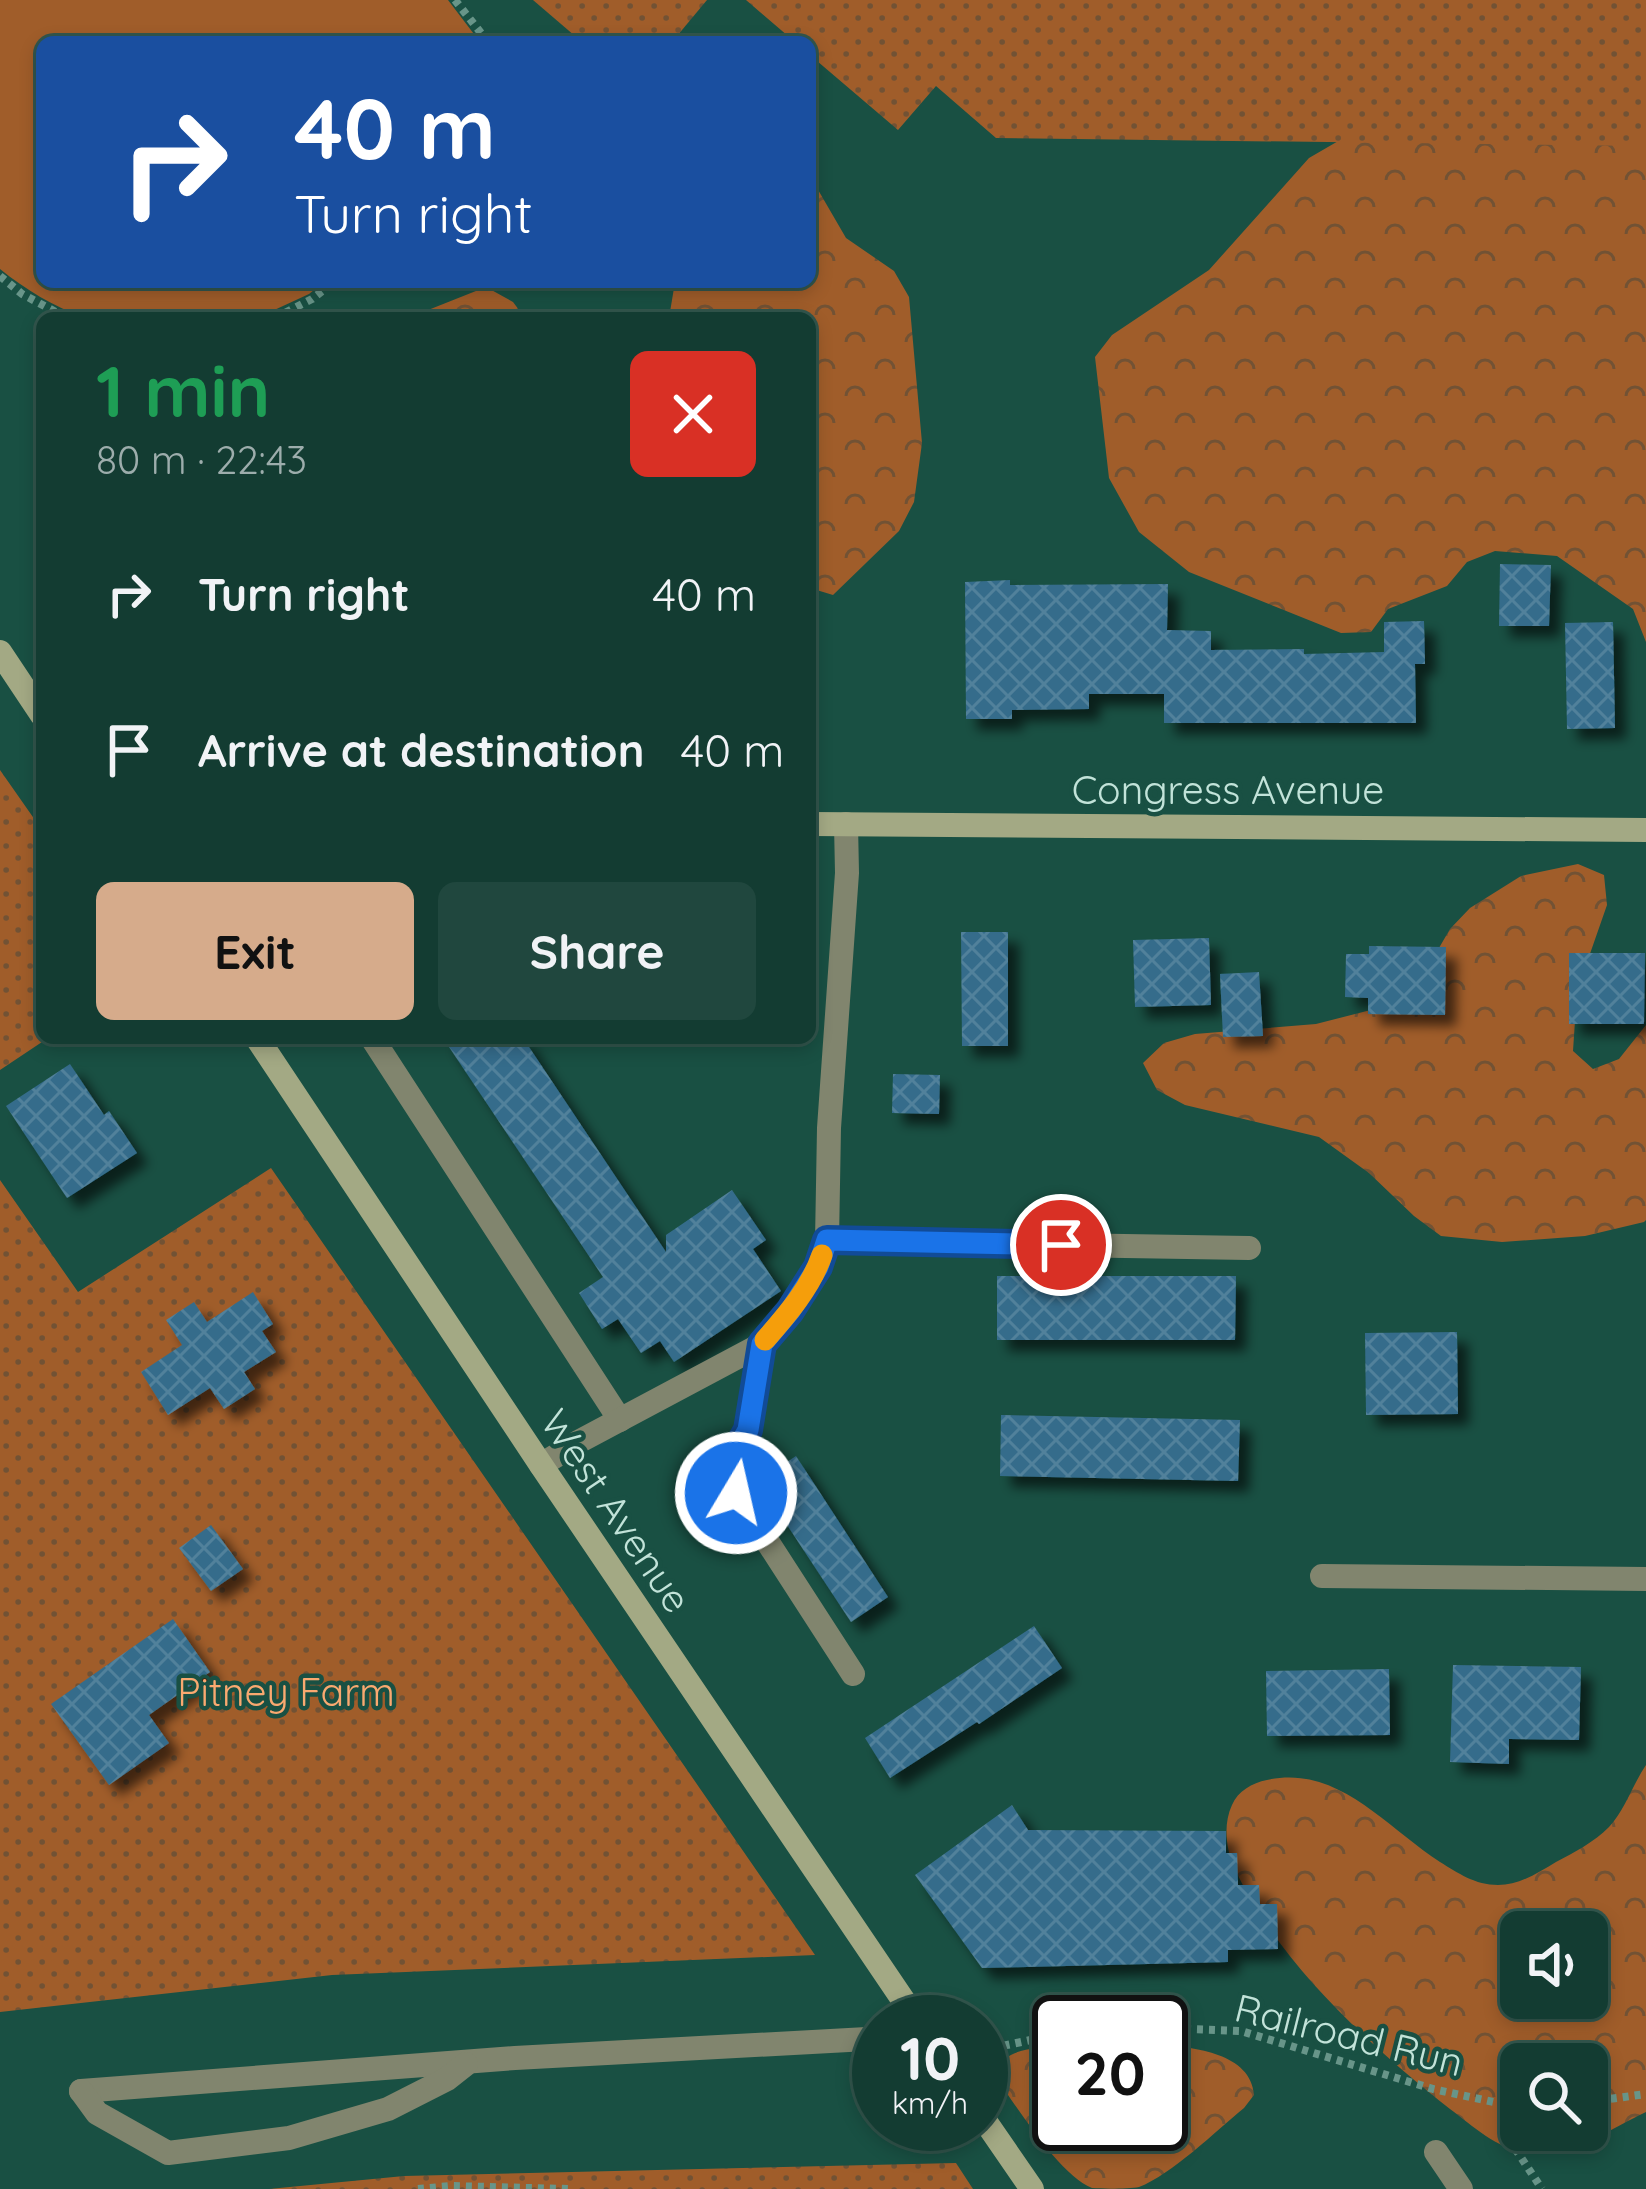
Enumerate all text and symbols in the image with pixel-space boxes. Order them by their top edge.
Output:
text: 40 m [294,75,496,180]
icon: right [96,84,252,240]
text: Turn right [294,179,533,247]
text: 1 min [96,345,270,435]
button: close [630,351,756,477]
text: 80 m · 22:43 [96,435,307,484]
icon: right [96,561,162,627]
text: Turn right [198,566,410,622]
text: 40 m [652,566,756,622]
icon: arrive [96,717,162,783]
text: Arrive at destination [198,722,644,778]
text: 40 m [680,722,784,778]
street label: Congress Avenue [1072,765,1384,814]
button: Exit [96,882,414,1020]
button: Share [438,882,756,1020]
pin [1010,1194,1112,1296]
icon: arrive [1028,1212,1094,1278]
street label: West Avenue [530,1400,702,1622]
position arrow [673,1430,799,1556]
park label: Pitney Farm [177,1667,395,1716]
map controls [1500,1911,1608,2151]
button: sound [1500,1911,1608,2019]
street label: Railroad Run [1230,1983,1468,2087]
speed limit sign: 20 [1032,1995,1188,2151]
text: 10 [900,2020,960,2095]
button: search [1500,2043,1608,2151]
text: km/h [892,2084,968,2122]

